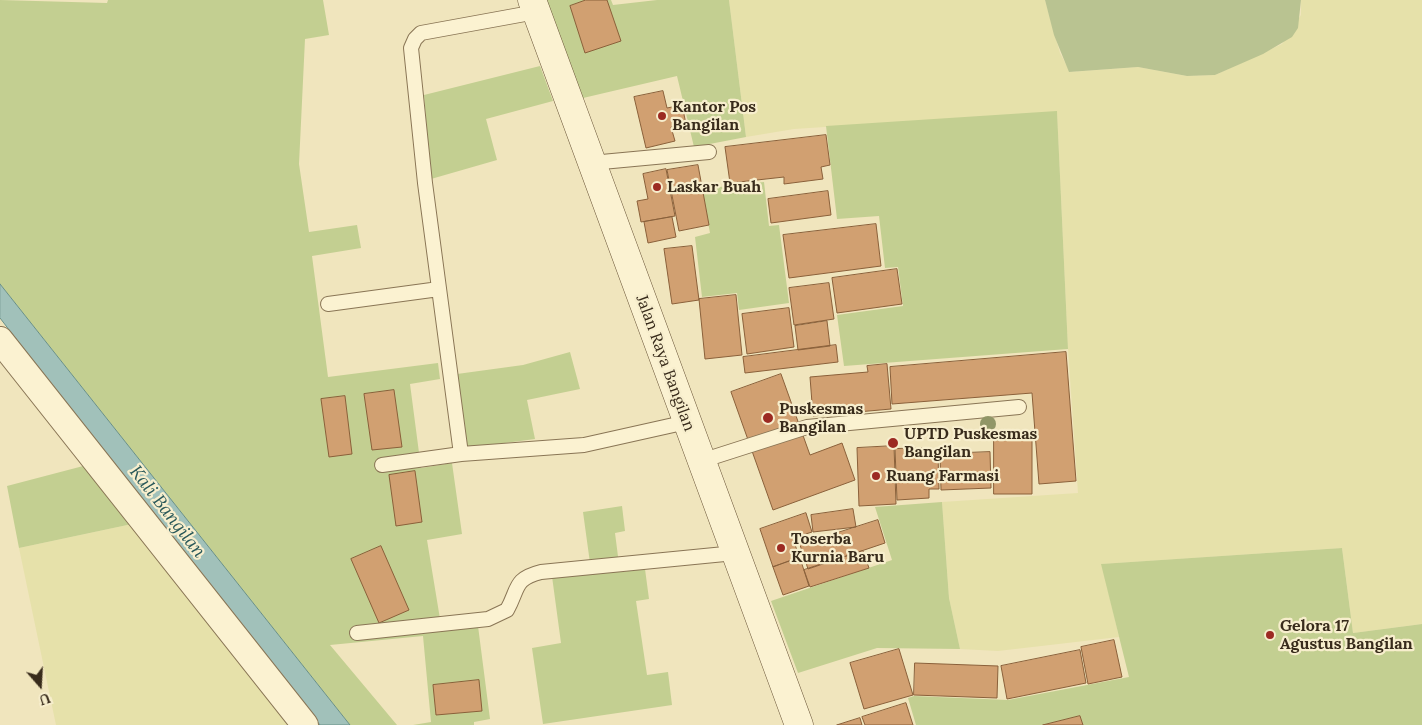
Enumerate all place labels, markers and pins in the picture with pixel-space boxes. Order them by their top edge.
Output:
place label: Kantor Pos Bangilan [672,97,756,135]
marker: Kantor Pos Bangilan [656,110,668,122]
place label: Laskar Buah [667,177,761,197]
marker: Laskar Buah [651,181,663,193]
place label: Puskesmas Bangilan [779,399,863,437]
marker: Puskesmas Bangilan [761,411,775,425]
place label: UPTD Puskesmas Bangilan [904,424,1037,462]
marker: UPTD Puskesmas Bangilan [886,436,900,450]
place label: Ruang Farmasi [886,466,999,486]
marker: Ruang Farmasi [870,470,882,482]
place label: Toserba Kurnia Baru [791,529,884,567]
marker: Toserba Kurnia Baru [775,542,787,554]
place label: Gelora 17 Agustus Bangilan [1280,616,1413,654]
marker: Gelora 17 Agustus Bangilan [1264,629,1276,641]

